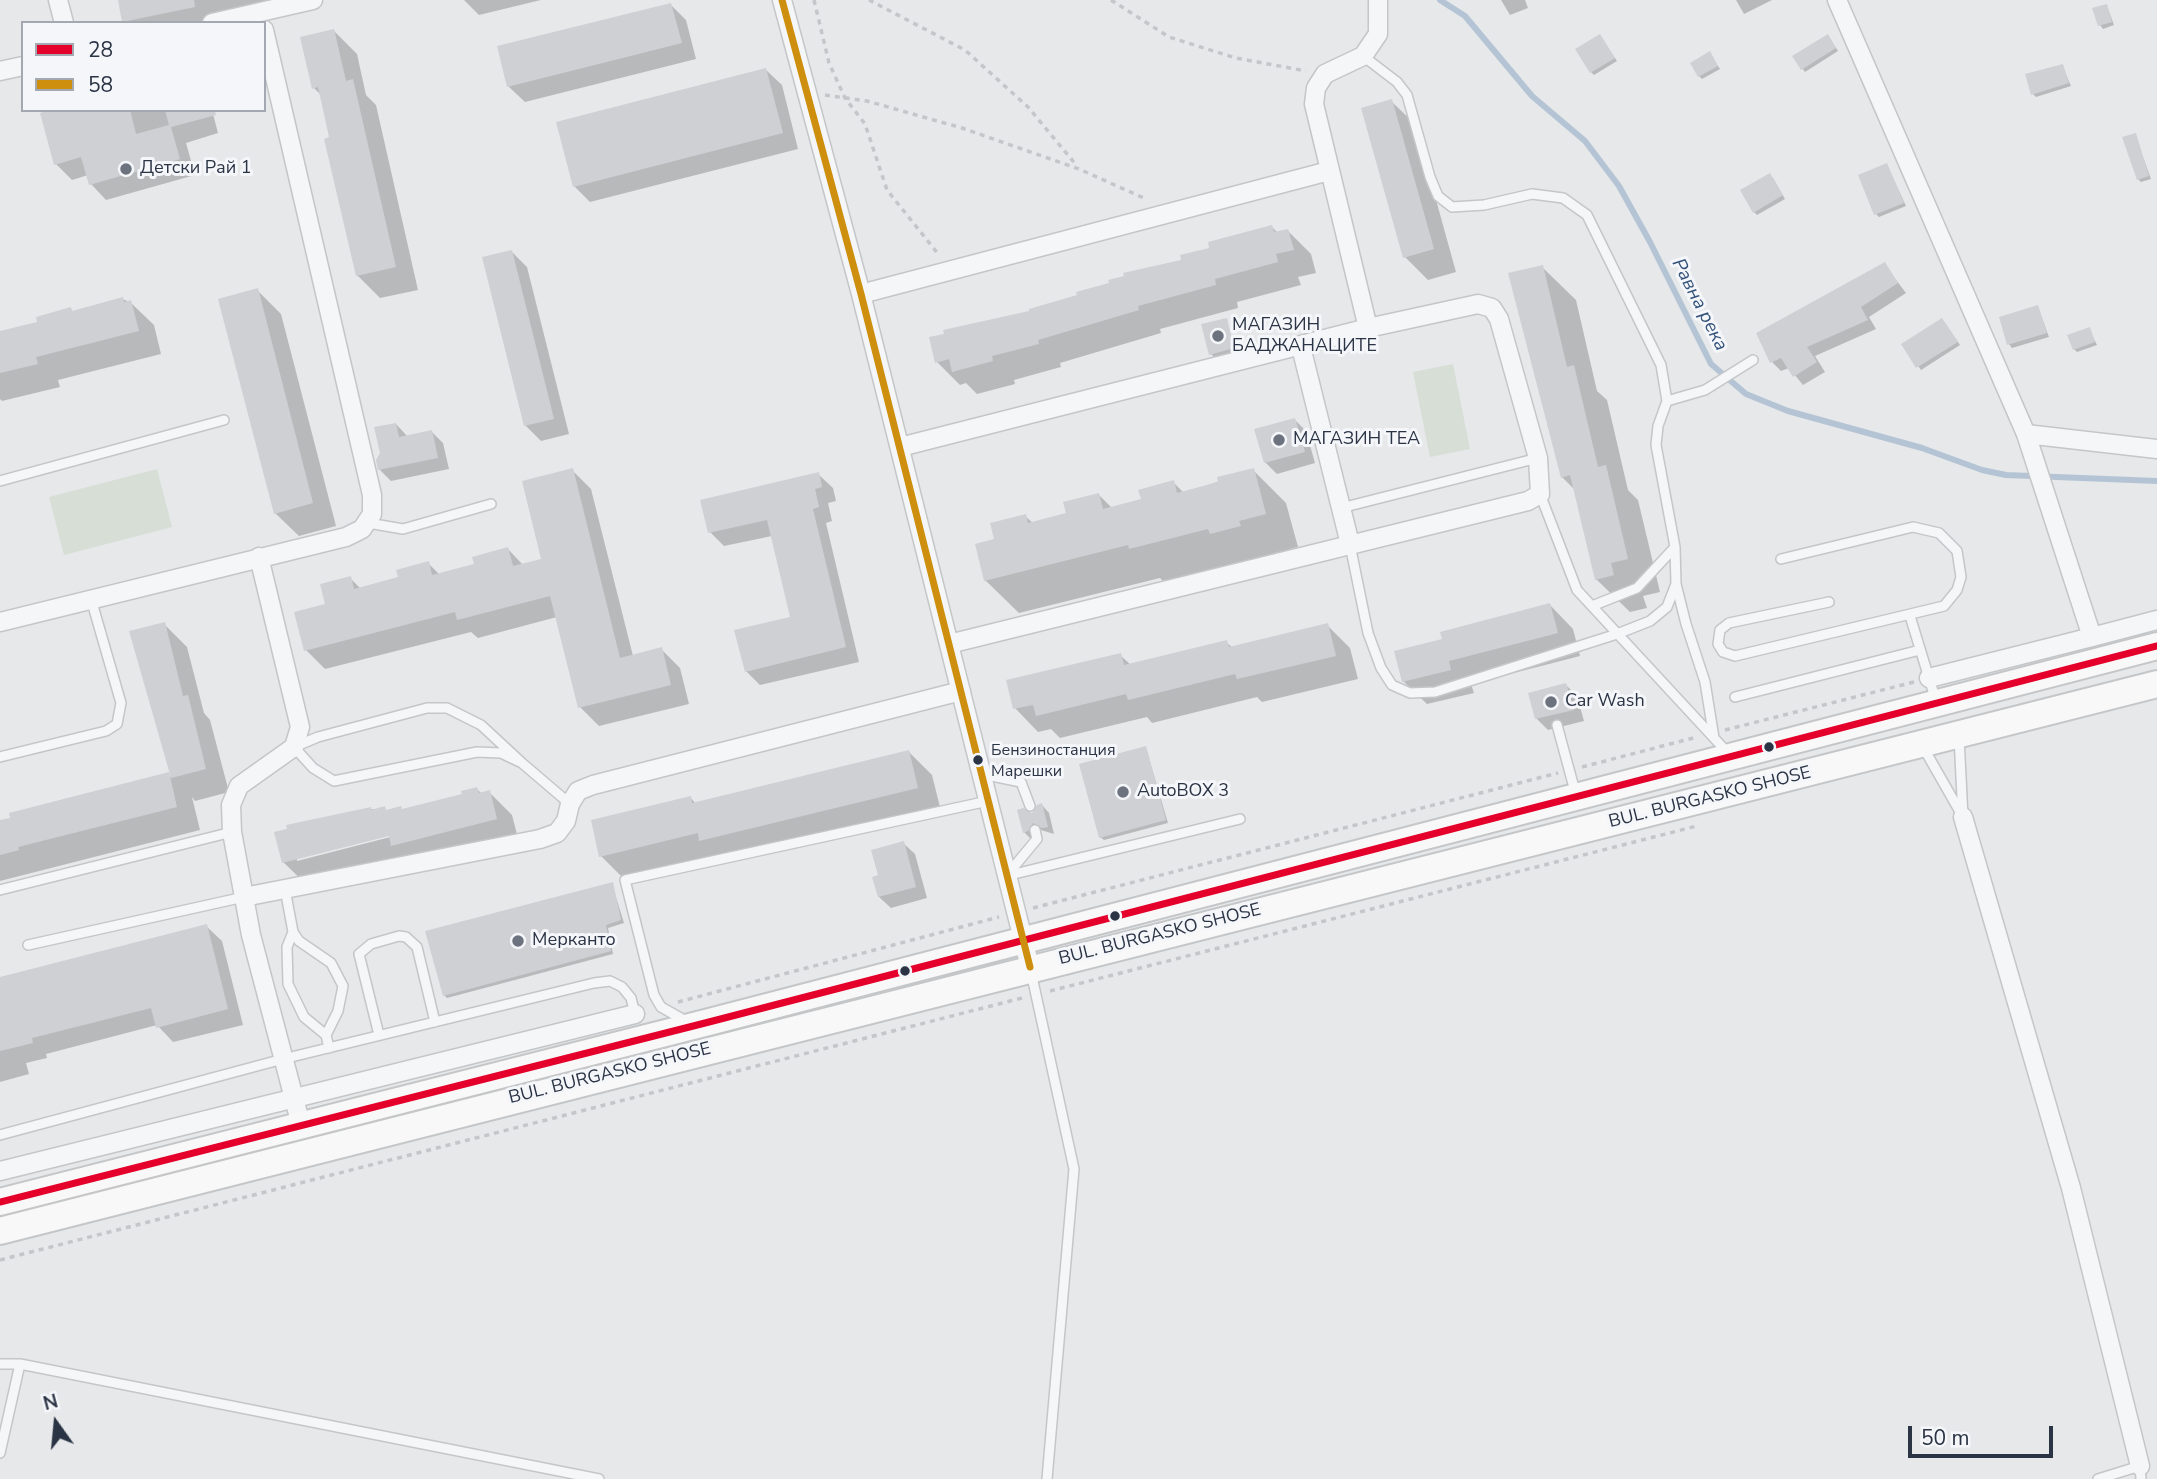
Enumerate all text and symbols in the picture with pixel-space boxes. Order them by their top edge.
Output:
legend [21,21,266,112]
text: 28 [88,36,113,64]
text: 58 [88,71,113,99]
place label: Детски Рай 1 [140,158,252,180]
marker: Детски Рай 1 [118,161,134,177]
water label: Равна река [1666,255,1732,355]
place label: МАГАЗИН БАДЖАНАЦИТЕ [1232,315,1377,358]
marker: МАГАЗИН БАДЖАНАЦИТЕ [1210,328,1226,344]
place label: МАГАЗИН ТЕА [1293,429,1420,451]
marker: МАГАЗИН ТЕА [1271,432,1287,448]
place label: Car Wash [1565,691,1645,713]
marker: Car Wash [1543,694,1559,710]
unlabelled marker [1762,740,1776,754]
place label: Бензиностанция Марешки [991,741,1116,779]
marker: Бензиностанция Марешки [971,753,985,767]
street label: BUL. BURGASKO SHOSE [1607,762,1813,834]
place label: AutoBOX 3 [1137,781,1229,803]
marker: AutoBOX 3 [1115,784,1131,800]
street label: BUL. BURGASKO SHOSE [1057,899,1263,971]
unlabelled marker [1108,909,1122,923]
place label: Мерканто [532,930,616,952]
marker: Мерканто [510,933,526,949]
unlabelled marker [898,964,912,978]
street label: BUL. BURGASKO SHOSE [507,1038,713,1110]
north arrow [21,1388,91,1458]
text: N [40,1388,61,1417]
scale bar [1912,1412,2057,1456]
text: 50 m [1921,1424,1970,1452]

